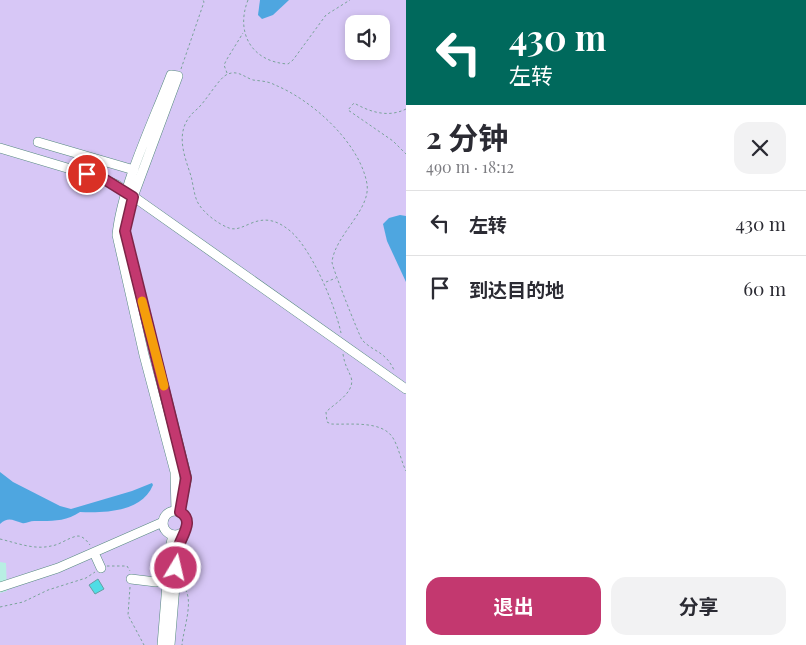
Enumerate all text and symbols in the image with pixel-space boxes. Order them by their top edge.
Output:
text: 430 m [509,13,606,60]
map controls [345,15,390,60]
button: sound [345,15,390,60]
icon: left [426,20,491,85]
text: 左转 [509,60,553,90]
text: 2 分钟 [426,117,508,157]
button: close [734,122,786,174]
pin [66,153,108,195]
text: 490 m · 18:12 [426,156,514,177]
icon: arrive [73,160,101,188]
icon: left [426,209,454,237]
text: 430 m [735,210,786,236]
text: 左转 [469,211,507,237]
icon: arrive [426,274,454,302]
text: 60 m [743,275,786,301]
text: 到达目的地 [469,276,564,302]
position arrow [149,541,201,593]
button: 退出 [426,577,601,635]
button: 分享 [611,577,786,635]

